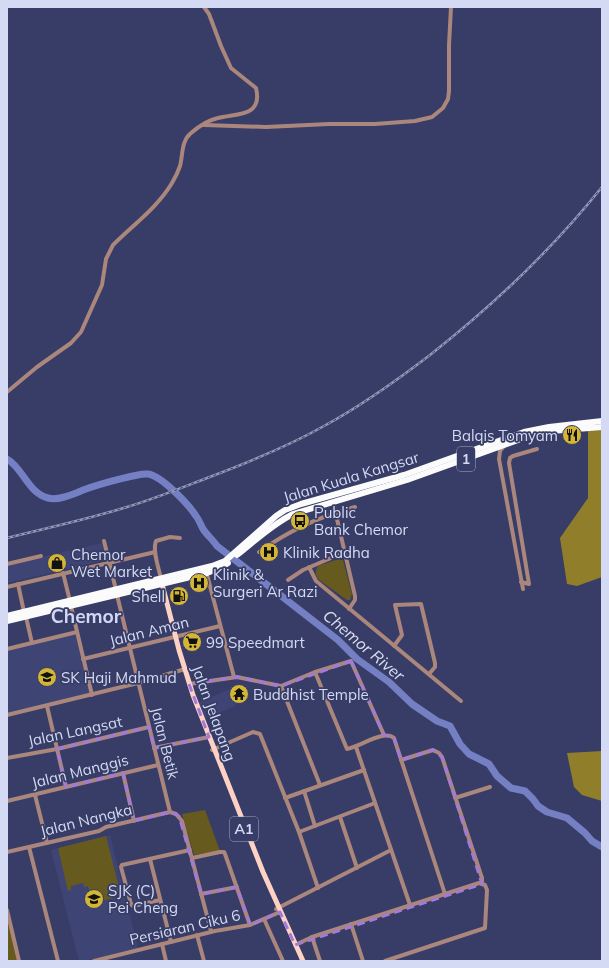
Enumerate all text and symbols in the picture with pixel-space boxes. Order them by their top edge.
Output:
restaurant icon: Balqis Tomyam [561,424,583,446]
place label: Balqis Tomyam [452,426,558,445]
street label: Jalan Kuala Kangsar [281,447,422,507]
road number: 1 [457,447,475,471]
place label: Public Bank Chemor [314,503,409,539]
bus stop icon: Public Bank Chemor [289,510,311,532]
hospital icon: Klinik Radha [258,541,280,563]
place label: Klinik Radha [283,543,370,562]
place label: Chemor Wet Market [71,545,152,581]
shop icon: Chemor Wet Market [46,552,68,574]
place label: Klinik & Surgeri Ar Razi [213,565,318,601]
hospital icon: Klinik & Surgeri Ar Razi [188,572,210,594]
fuel station icon: Shell [168,585,190,607]
place label: Shell [132,587,165,606]
district label: Chemor [51,604,122,628]
water label: Chemor River [319,605,410,686]
street label: Jalan Aman [107,612,191,650]
supermarket icon: 99 Speedmart [181,631,203,653]
place label: 99 Speedmart [206,633,305,652]
street label: Jalan Jelapang [188,662,240,764]
school or university icon: SK Haji Mahmud [36,666,58,688]
place label: SK Haji Mahmud [61,668,177,687]
temple icon: Buddhist Temple [228,683,250,705]
place label: Buddhist Temple [253,685,369,704]
street label: Jalan Betik [147,705,183,782]
street label: Jalan Langsat [26,712,124,750]
street label: Jalan Manggis [30,750,130,792]
street label: Jalan Nangka [38,799,134,841]
road number: A1 [230,817,258,841]
place label: SJK (C) Pei Cheng [108,881,178,917]
school or university icon: SJK (C) Pei Cheng [83,888,105,910]
street label: Persiaran Ciku 6 [128,905,242,949]

